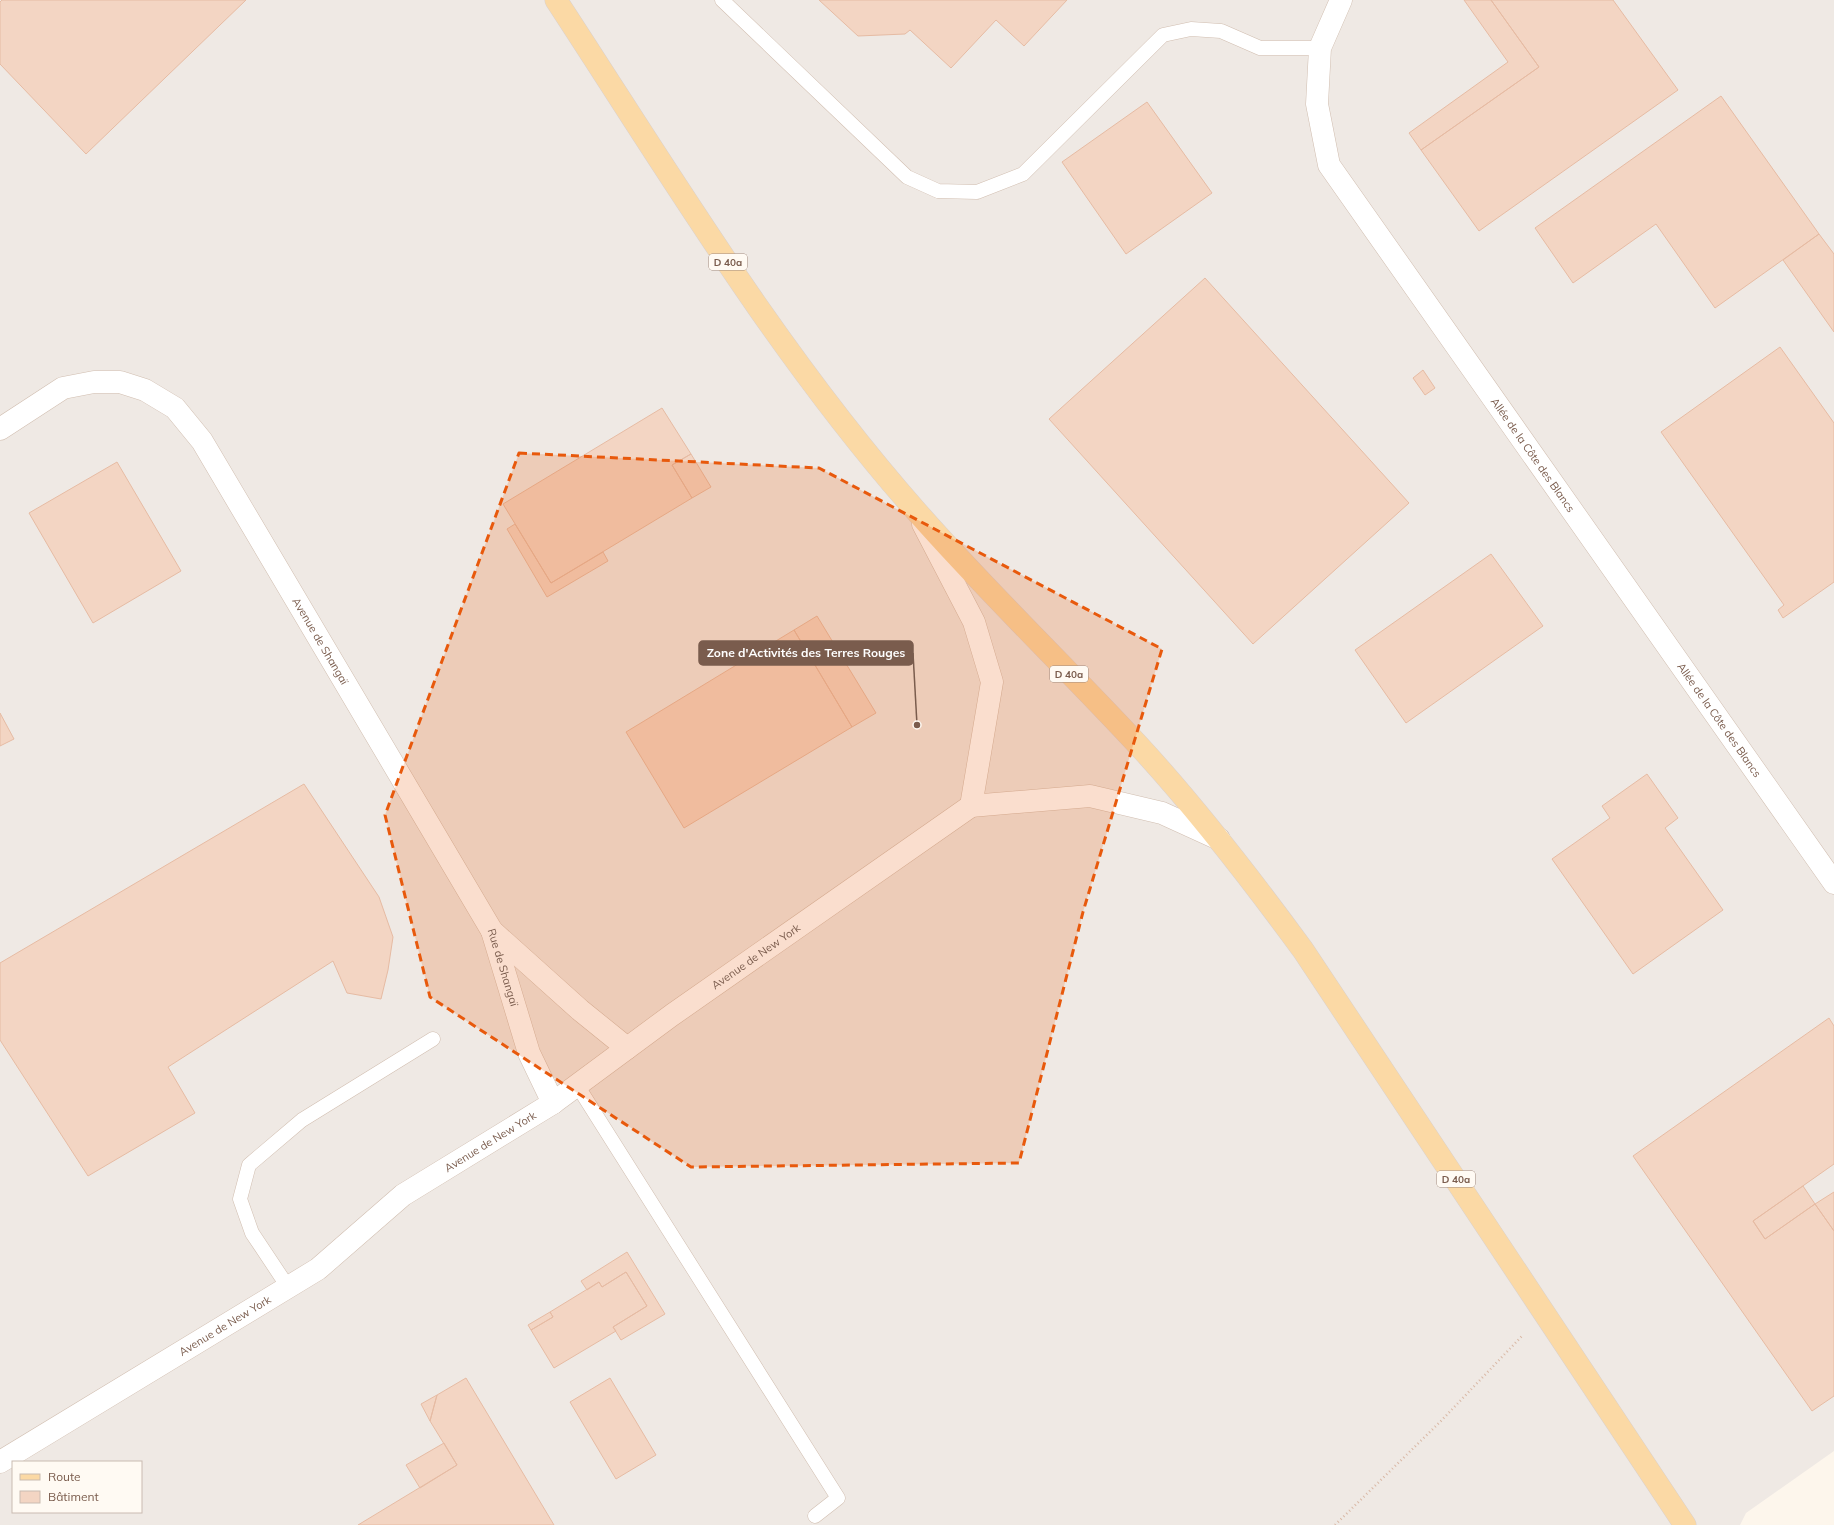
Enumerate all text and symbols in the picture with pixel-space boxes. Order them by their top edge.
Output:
road number: D 40a [709,254,747,270]
street label: Allée de la Côte des Blancs [1488,395,1578,515]
street label: Avenue de Shangaï [289,595,352,687]
callout: Zone d'Activités des Terres Rouges [699,641,913,665]
text: Zone d'Activités des Terres Rouges [707,645,905,660]
street label: Allée de la Côte des Blancs [1674,660,1764,780]
road number: D 40a [1050,666,1088,682]
street label: Avenue de New York [709,920,803,992]
street label: Rue de Shangaï [485,927,522,1008]
street label: Avenue de New York [442,1108,539,1175]
road number: D 40a [1437,1171,1475,1187]
street label: Avenue de New York [176,1292,274,1359]
legend [12,1461,142,1513]
text: Route [48,1469,81,1484]
text: Bâtiment [48,1489,99,1504]

